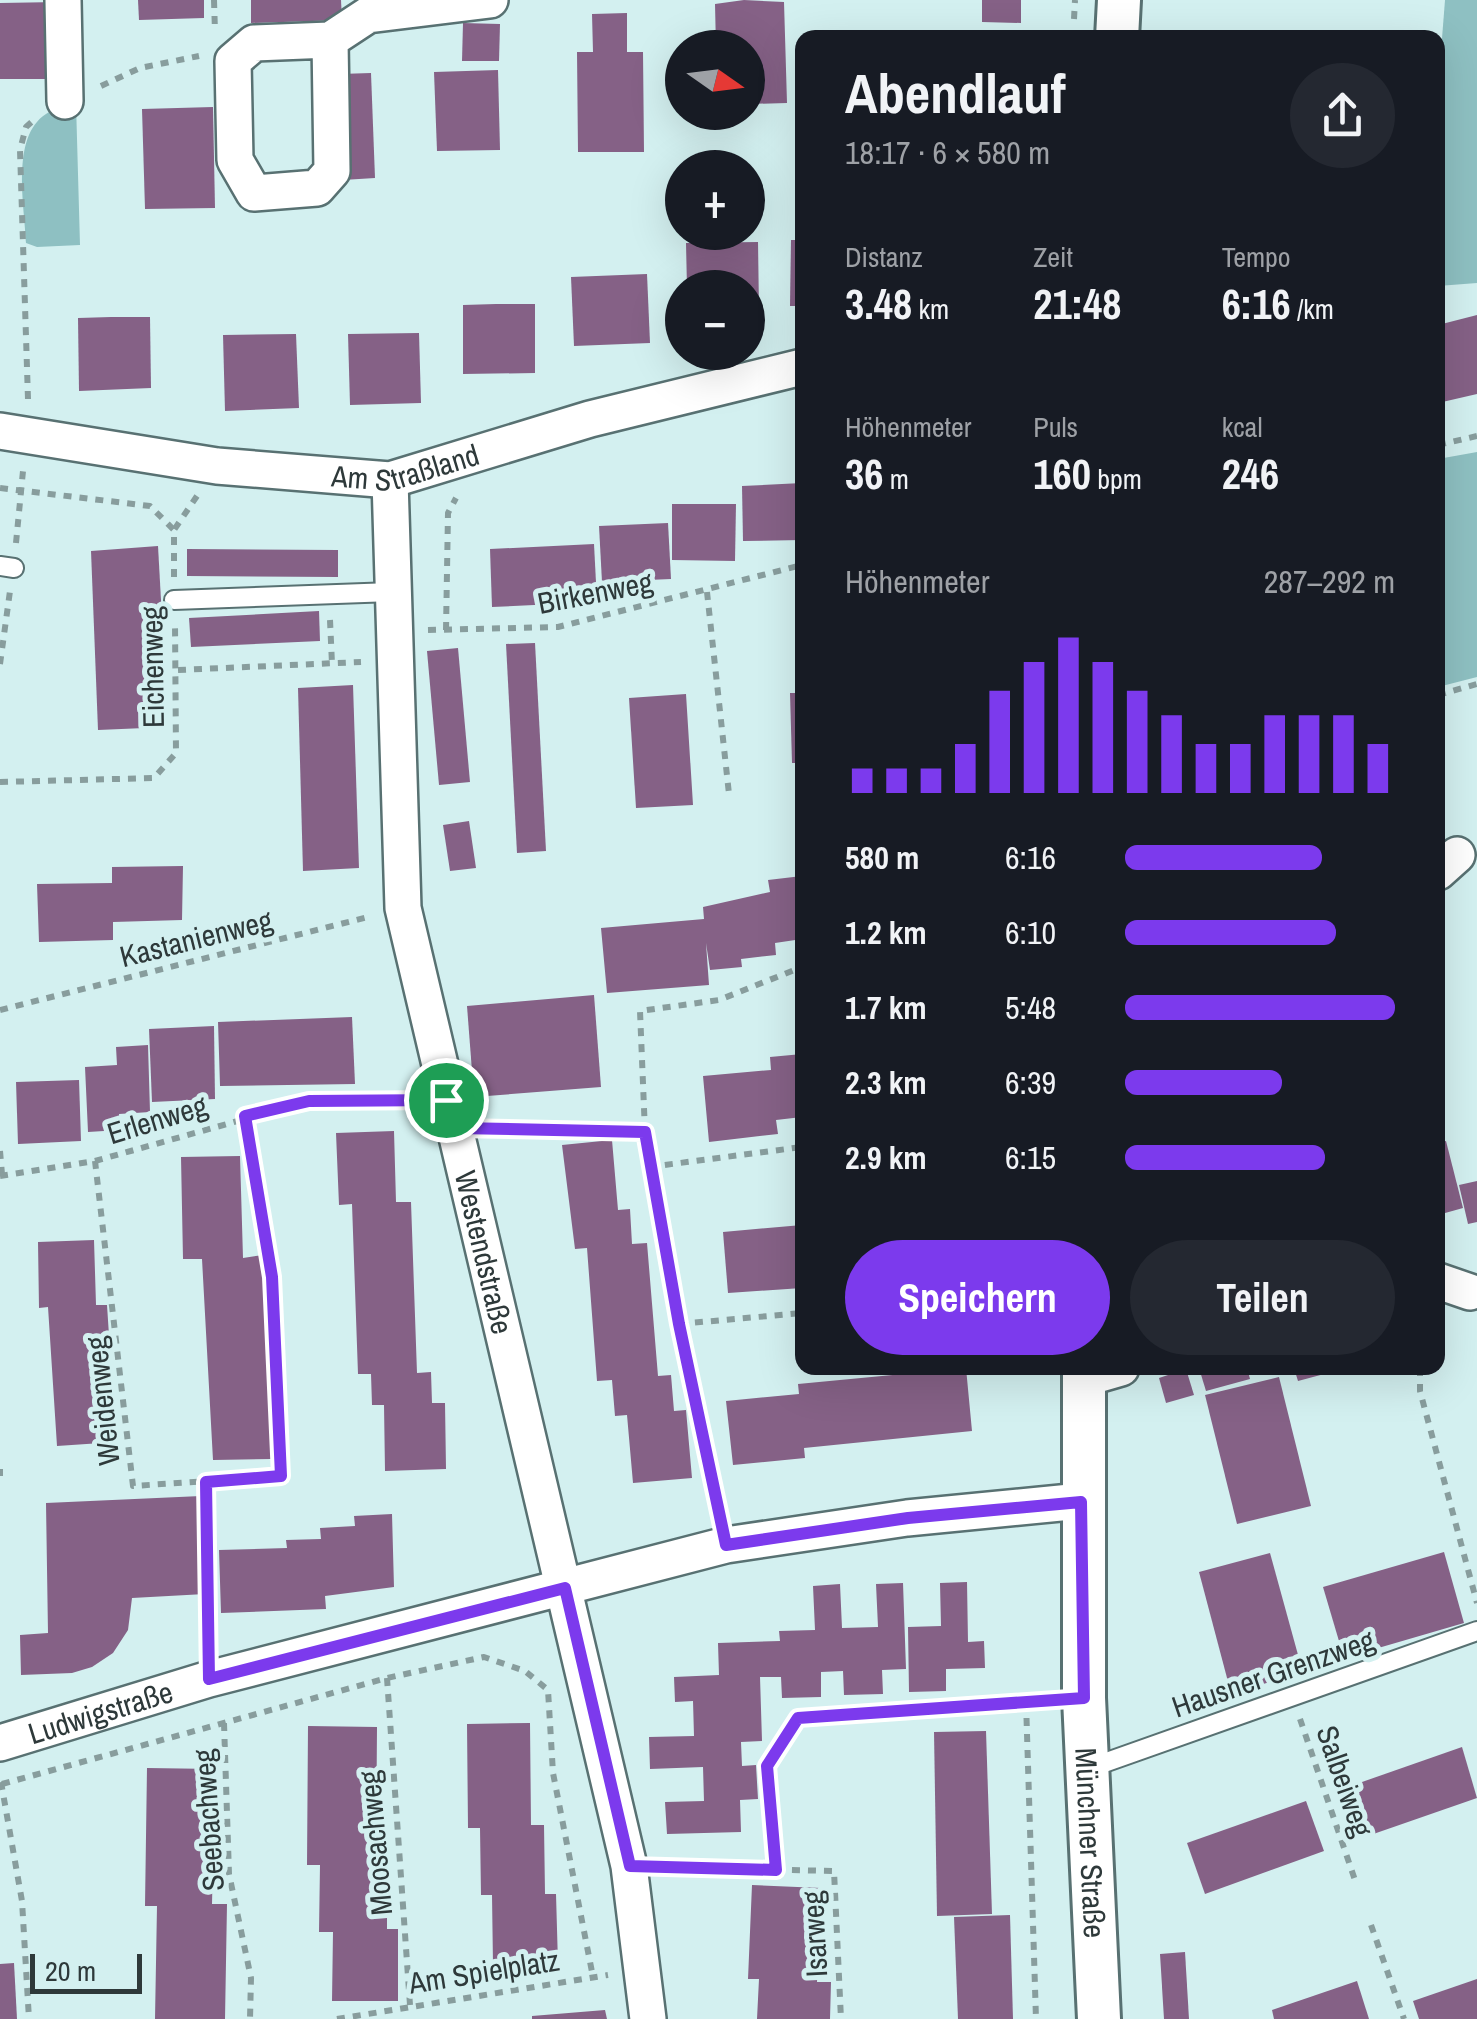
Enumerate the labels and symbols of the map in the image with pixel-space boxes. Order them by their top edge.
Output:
north arrow [665,30,765,130]
street label: Am Straßland [329,434,484,500]
street label: Birkenweg [534,561,656,623]
street label: Eichenweg [131,605,173,728]
street label: Kastanienweg [116,900,277,976]
pin [404,1058,489,1143]
street label: Erlenweg [102,1085,212,1153]
street label: Westendstraße [446,1167,523,1338]
street label: Weidenweg [75,1334,129,1467]
street label: Hausner Grenzweg [1166,1619,1380,1726]
street label: Ludwigstraße [23,1671,178,1753]
street label: Salbeiweg [1307,1720,1383,1842]
street label: Seebachweg [183,1747,233,1892]
street label: Münchner Straße [1066,1747,1115,1939]
street label: Moosachweg [349,1769,401,1917]
street label: Isarweg [792,1890,836,1978]
street label: Am Spielplatz [405,1939,562,2003]
scale bar [30,1949,142,1994]

